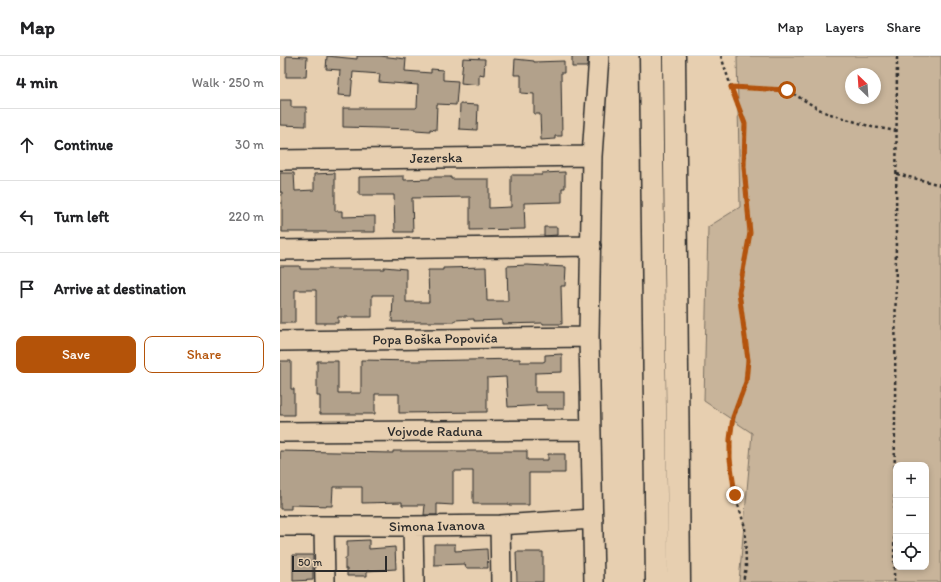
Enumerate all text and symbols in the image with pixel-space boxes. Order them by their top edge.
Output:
text: Map [20,16,55,39]
text: Map [778,19,803,36]
text: Layers [825,19,864,36]
text: Share [886,19,921,36]
north arrow [845,68,881,104]
text: 4 min [16,72,58,92]
text: Walk · 250 m [192,75,264,90]
route start [778,81,796,99]
icon: ahead [16,134,38,156]
text: Continue [54,136,113,154]
text: 30 m [235,137,264,152]
street label: Jezerska [410,149,463,167]
icon: left [16,206,38,228]
text: Turn left [54,208,109,226]
text: 220 m [228,209,264,224]
icon: arrive [16,278,38,300]
text: Arrive at destination [54,280,186,298]
street label: Popa Boška Popovića [372,329,498,349]
button: Save [16,336,136,373]
button: Share [144,336,264,373]
street label: Vojvode Raduna [387,423,483,440]
map controls [893,462,929,570]
button: + [893,462,929,498]
route end [726,486,744,504]
button: − [893,498,929,534]
street label: Simona Ivanova [389,517,486,535]
button: locate [893,534,929,570]
scale bar [292,554,387,573]
text: 50 m [298,556,322,569]

